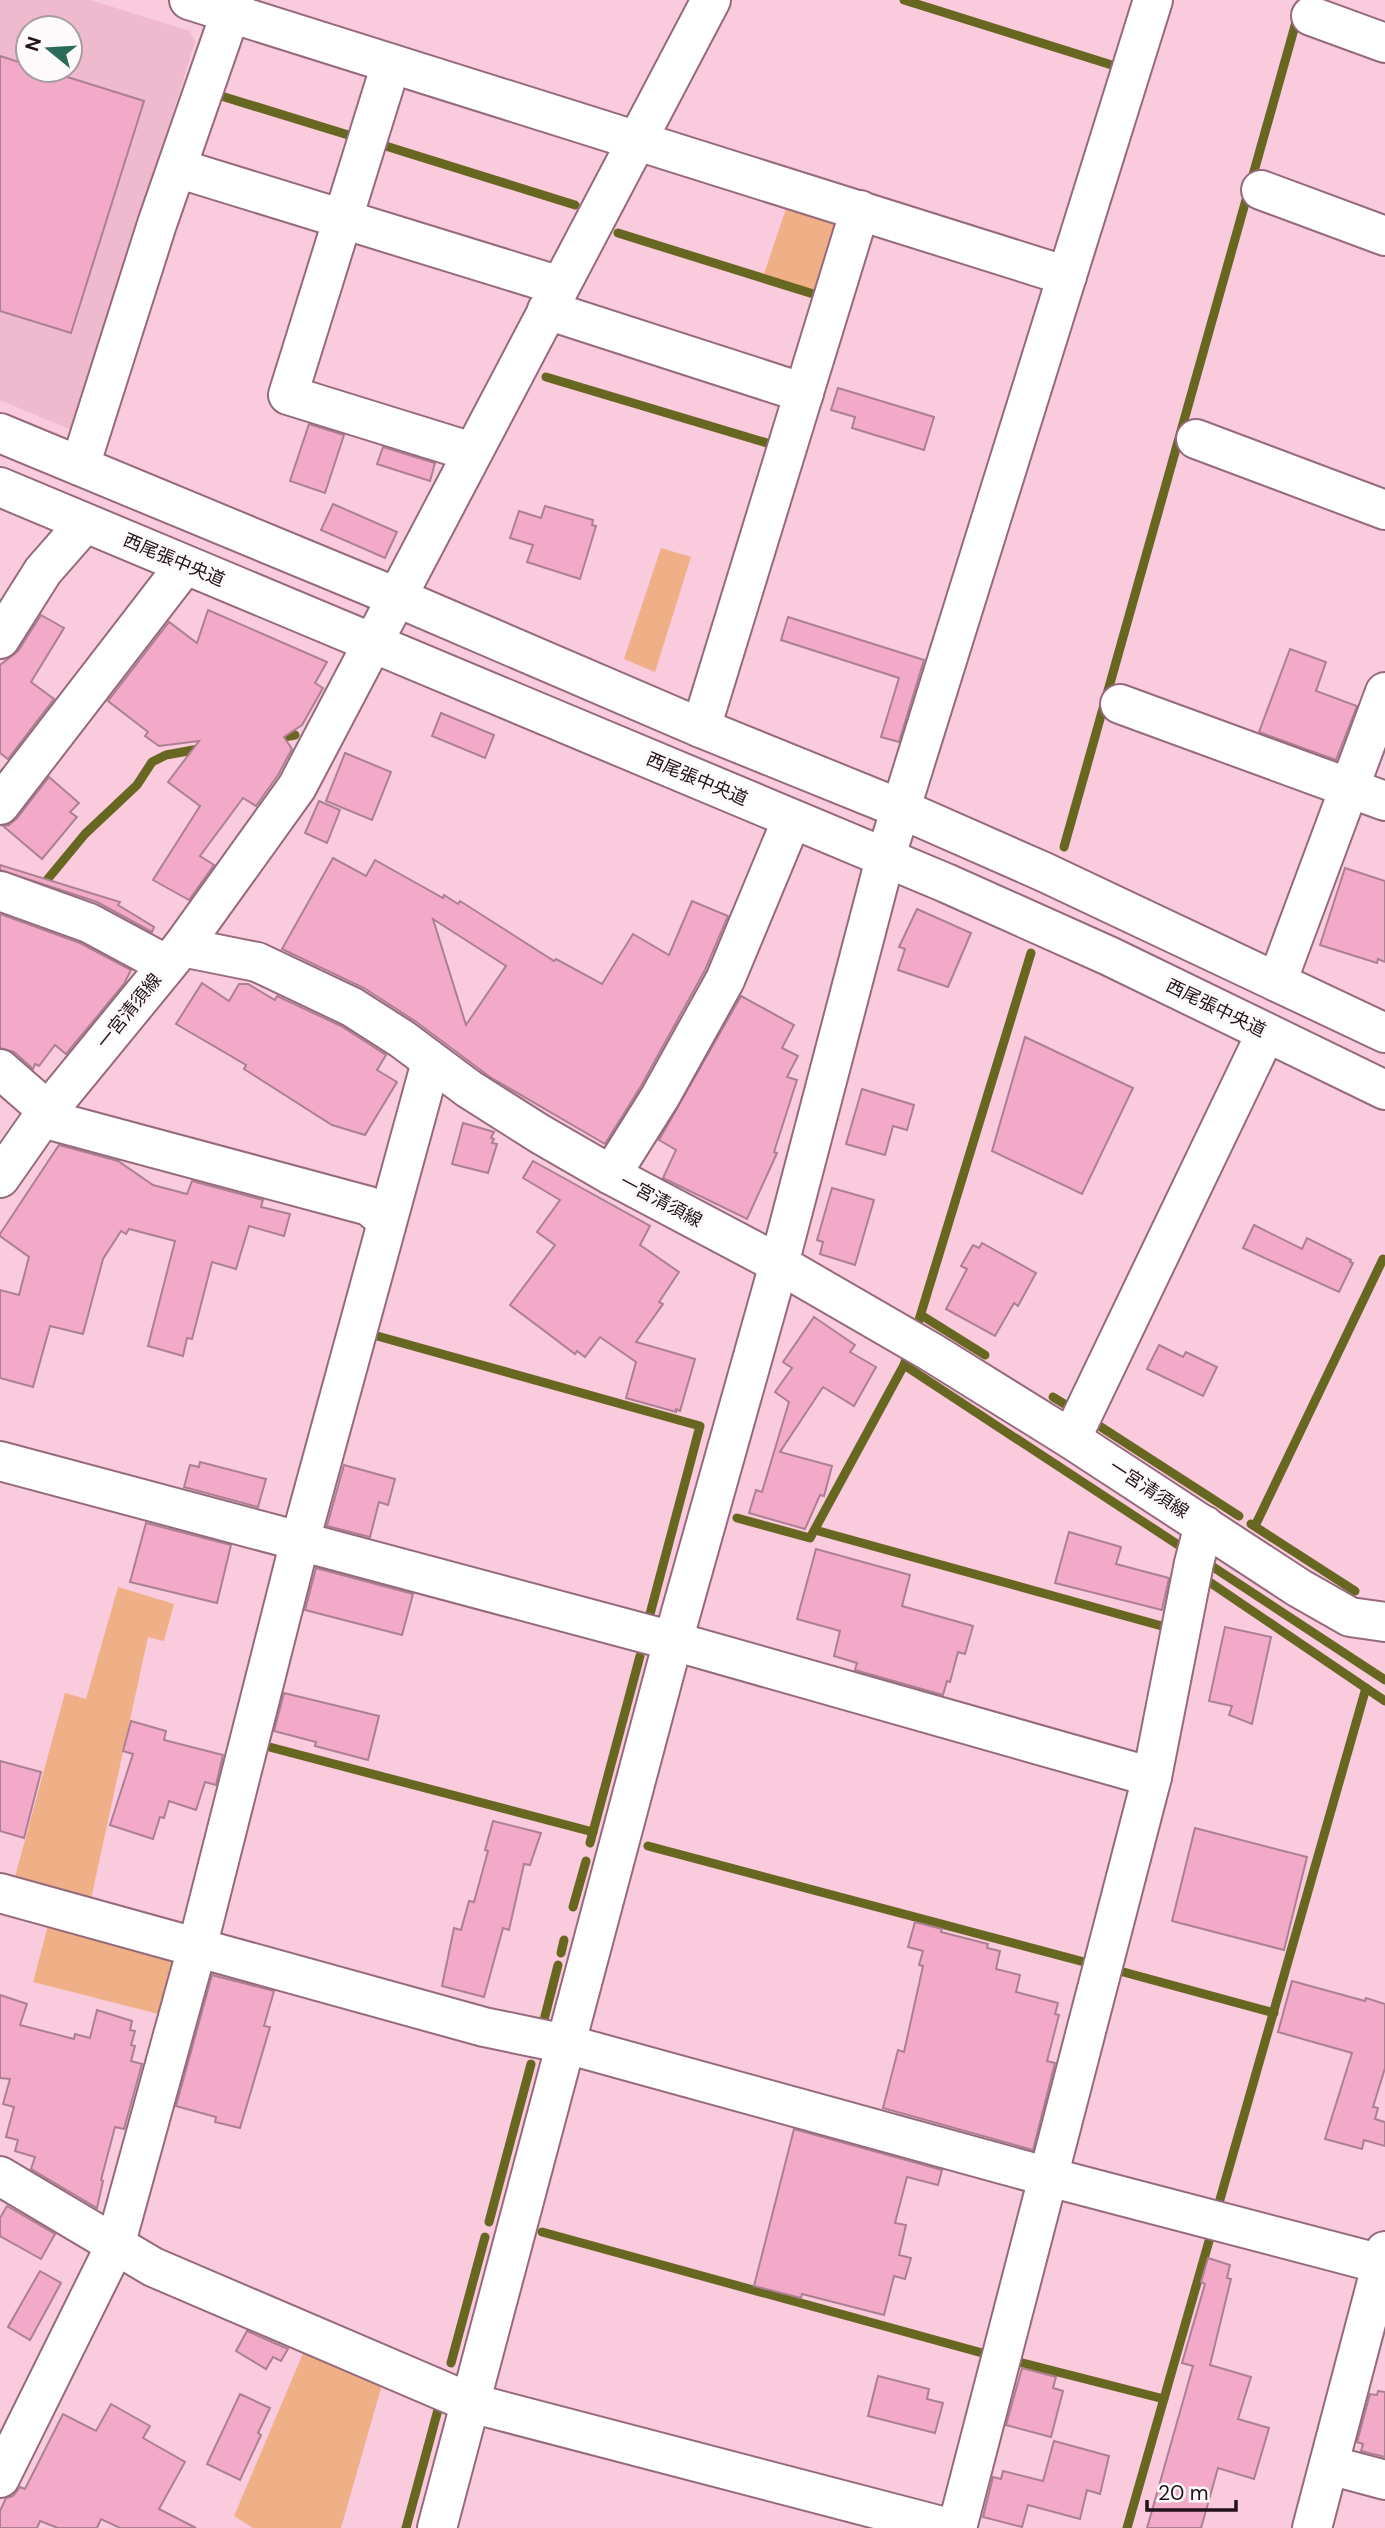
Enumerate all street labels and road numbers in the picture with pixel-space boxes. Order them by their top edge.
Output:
street label: 西尾張中央道 [120,528,228,592]
street label: 西尾張中央道 [643,747,751,811]
street label: 一宮清須線 [91,968,167,1054]
street label: 西尾張中央道 [1162,974,1270,1042]
street label: 一宮清須線 [616,1169,706,1233]
street label: 一宮清須線 [1105,1454,1193,1524]

